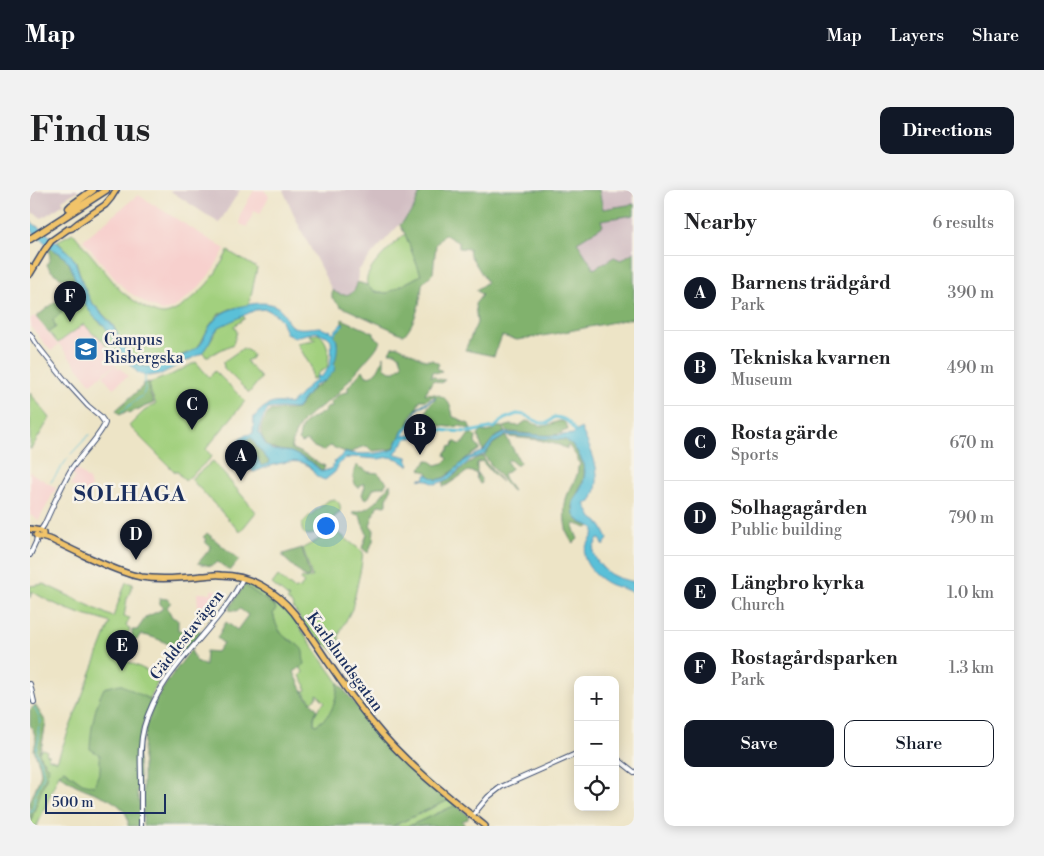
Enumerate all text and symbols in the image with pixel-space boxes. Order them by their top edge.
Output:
text: Map [25,20,75,50]
text: Map [827,24,862,47]
text: Layers [890,24,944,47]
text: Share [972,24,1019,47]
button: Directions [880,107,1014,154]
text: Find us [30,109,150,152]
text: Nearby [684,210,757,236]
text: 6 results [933,213,994,233]
text: Barnens trädgård [731,271,891,295]
pin: F [54,281,86,322]
text: A [694,283,706,303]
text: 390 m [948,283,994,303]
text: Park [731,295,764,315]
place label: Campus Risbergska [104,330,184,368]
school or university icon: Campus Risbergska [73,336,99,362]
text: Tekniska kvarnen [731,346,891,370]
text: B [694,358,706,378]
text: 490 m [947,358,994,378]
text: Museum [731,370,793,390]
pin: C [176,389,208,430]
pin: B [404,414,436,455]
text: Rosta gärde [731,421,838,445]
text: C [694,433,706,453]
text: 670 m [950,433,994,453]
pin: A [225,440,257,481]
text: Sports [731,445,778,465]
district label: SOLHAGA [74,482,186,508]
text: Solhagagården [731,496,867,520]
text: D [694,508,706,528]
text: 790 m [949,508,994,528]
your location [313,513,339,539]
pin: D [120,519,152,560]
text: Public building [731,520,842,540]
text: Längbro kyrka [731,571,864,595]
text: E [694,583,706,603]
text: 1.0 km [947,583,994,603]
street label: Gäddestavägen [146,586,229,684]
text: Church [731,595,785,615]
street label: Karlslundsgatan [302,608,388,716]
pin: E [106,630,138,671]
text: Rostagårdsparken [731,646,898,670]
text: F [694,658,706,678]
text: 1.3 km [949,658,994,678]
text: Park [731,670,764,690]
map controls [574,676,619,811]
button: + [574,676,619,721]
button: Save [684,720,834,767]
button: Share [844,720,994,767]
button: − [574,721,619,766]
button: locate [574,766,619,811]
scale bar [45,791,166,814]
text: 500 m [52,794,93,812]

